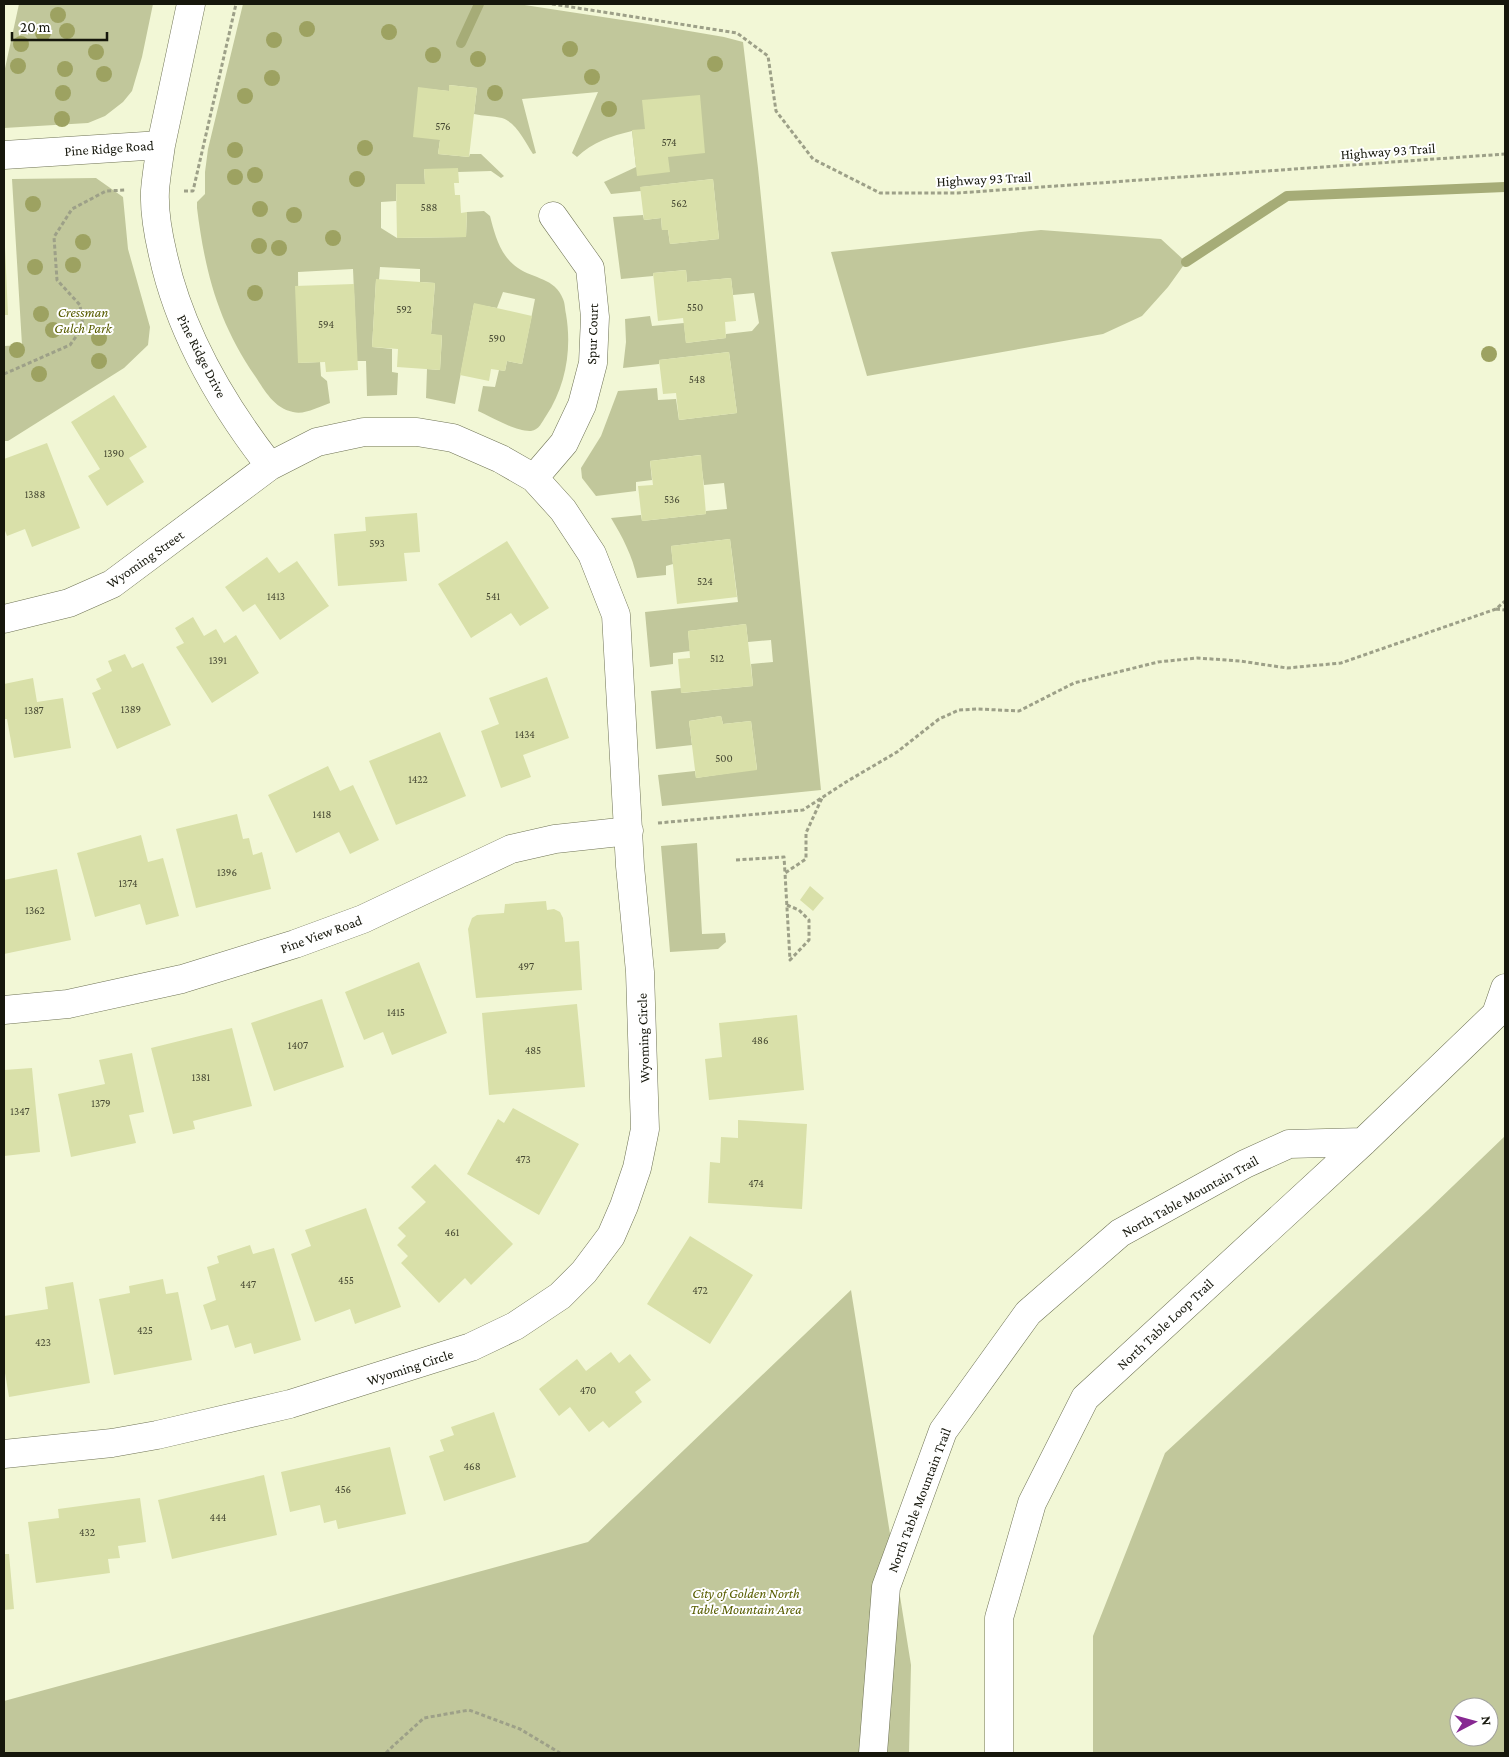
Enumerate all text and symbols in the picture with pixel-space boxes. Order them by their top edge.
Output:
scale bar [12,10,108,42]
text: 20 m [20,19,51,35]
house number: 576 [435,120,451,132]
house number: 574 [661,136,677,148]
street label: Pine Ridge Road [64,137,155,159]
street label: Highway 93 Trail [1340,140,1436,162]
street label: Highway 93 Trail [936,169,1032,189]
house number: 562 [671,197,687,209]
house number: 588 [420,201,438,213]
house number: 550 [687,301,703,313]
house number: 592 [396,303,412,315]
street label: Spur Court [583,303,601,365]
park label: Cressman Gulch Park [54,304,113,336]
street label: Pine Ridge Drive [174,312,230,400]
house number: 594 [318,318,334,330]
house number: 590 [489,332,505,344]
house number: 548 [689,373,705,385]
house number: 1390 [104,447,124,459]
house number: 1388 [25,488,45,500]
house number: 536 [664,493,680,505]
street label: Wyoming Street [103,526,187,592]
house number: 593 [369,537,385,549]
house number: 524 [697,575,713,587]
house number: 1413 [267,590,285,602]
house number: 541 [486,590,501,602]
house number: 512 [710,652,724,664]
house number: 1391 [209,654,227,666]
house number: 1389 [121,703,141,715]
house number: 1387 [24,704,44,716]
house number: 1434 [515,728,535,740]
house number: 500 [715,752,733,764]
house number: 1422 [408,773,428,785]
house number: 1418 [313,808,332,820]
house number: 1396 [217,866,237,878]
house number: 1374 [118,877,138,889]
house number: 1362 [25,904,45,916]
street label: Pine View Road [278,912,365,956]
house number: 497 [518,960,534,972]
street label: Wyoming Circle [633,993,653,1083]
house number: 1415 [387,1006,405,1018]
house number: 486 [751,1034,769,1046]
house number: 1407 [288,1039,308,1051]
house number: 485 [525,1044,541,1056]
house number: 1381 [192,1071,211,1083]
house number: 1379 [91,1097,111,1109]
house number: 1347 [10,1105,30,1117]
street label: North Table Mountain Trail [1119,1152,1261,1240]
house number: 473 [515,1153,531,1165]
house number: 474 [748,1177,764,1189]
house number: 461 [445,1226,460,1238]
house number: 455 [338,1274,354,1286]
street label: North Table Loop Trail [1113,1275,1217,1373]
house number: 447 [240,1278,256,1290]
house number: 472 [692,1284,708,1296]
house number: 425 [137,1324,153,1336]
house number: 423 [35,1336,51,1348]
street label: Wyoming Circle [365,1346,455,1388]
house number: 470 [580,1384,596,1396]
street label: North Table Mountain Trail [884,1425,954,1575]
house number: 468 [463,1460,481,1472]
house number: 456 [335,1483,351,1495]
house number: 444 [210,1511,227,1523]
house number: 432 [79,1526,95,1538]
park label: City of Golden North Table Mountain Area [690,1585,802,1617]
north arrow [1449,1697,1499,1747]
text: N [1478,1715,1495,1727]

